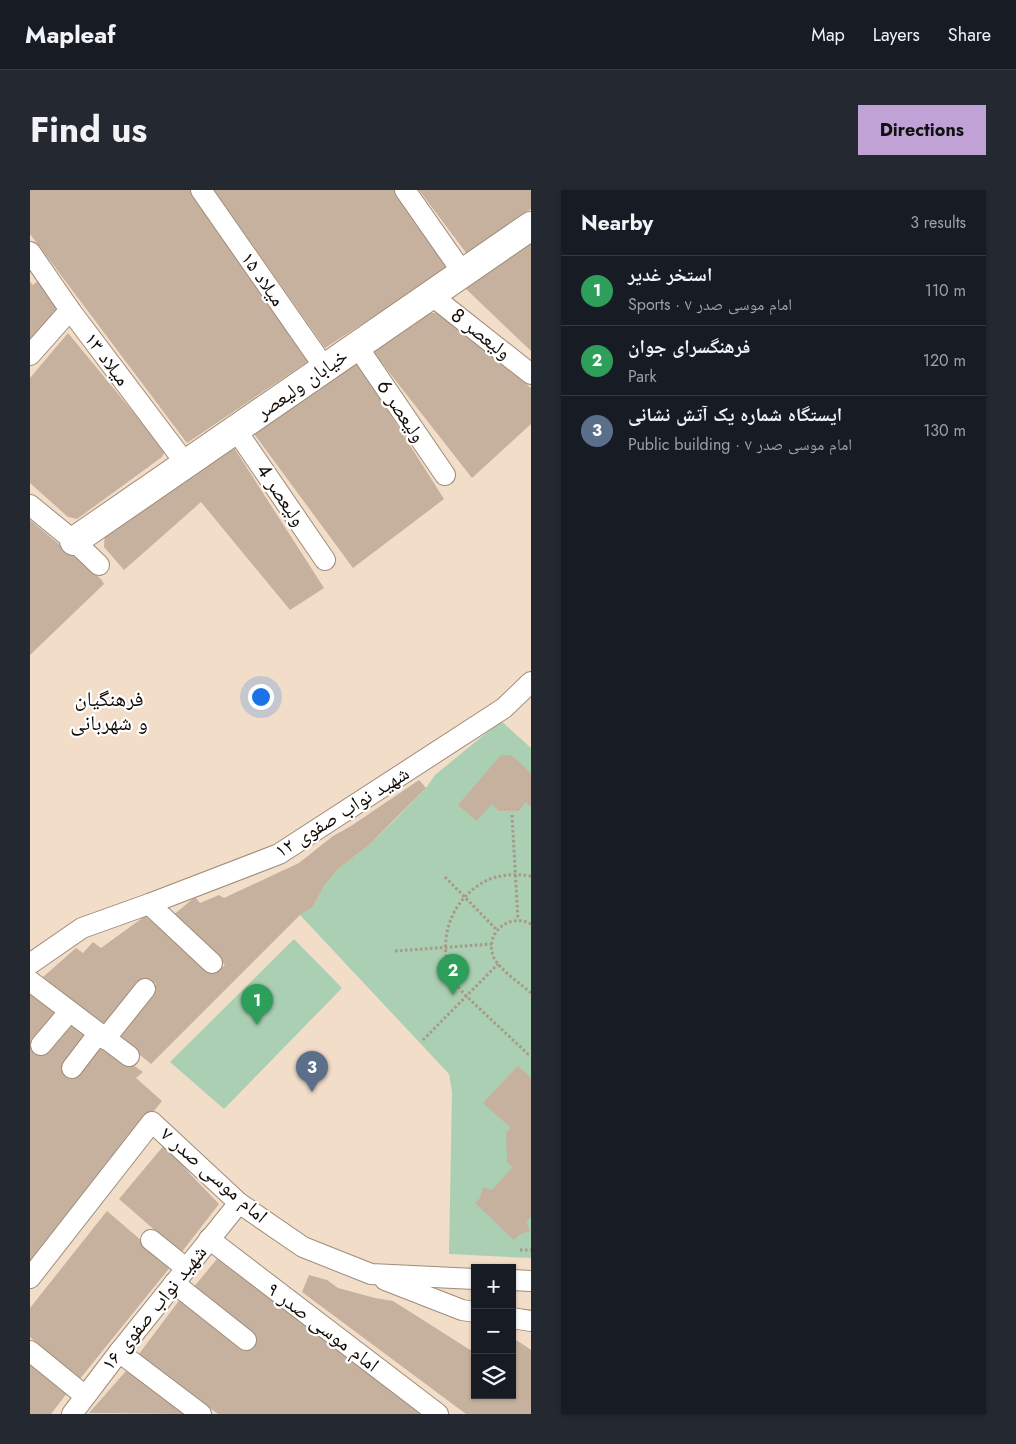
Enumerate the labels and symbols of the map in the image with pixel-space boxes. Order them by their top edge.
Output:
street label: میلاد ۱۵ [234,246,292,312]
street label: ولیعصر 8 [445,301,517,367]
street label: میلاد ۱۳ [77,326,137,392]
street label: خیابان ولیعصر [249,342,354,427]
street label: ولیعصر 6 [369,374,433,448]
street label: ولیعصر 4 [249,458,313,532]
district label: فرهنگیان و شهربانی [70,684,148,738]
your location [248,684,274,710]
street label: شهید نواب صفوی ۱۲ [269,759,415,865]
pin: 2 [437,954,469,995]
pin: 1 [241,984,273,1025]
pin: 3 [296,1051,328,1092]
street label: امام موسی صدر ۷ [154,1120,274,1230]
street label: شهید نواب صفوی ۱۶ [94,1239,214,1377]
street label: امام موسی صدر ۹ [261,1275,385,1379]

